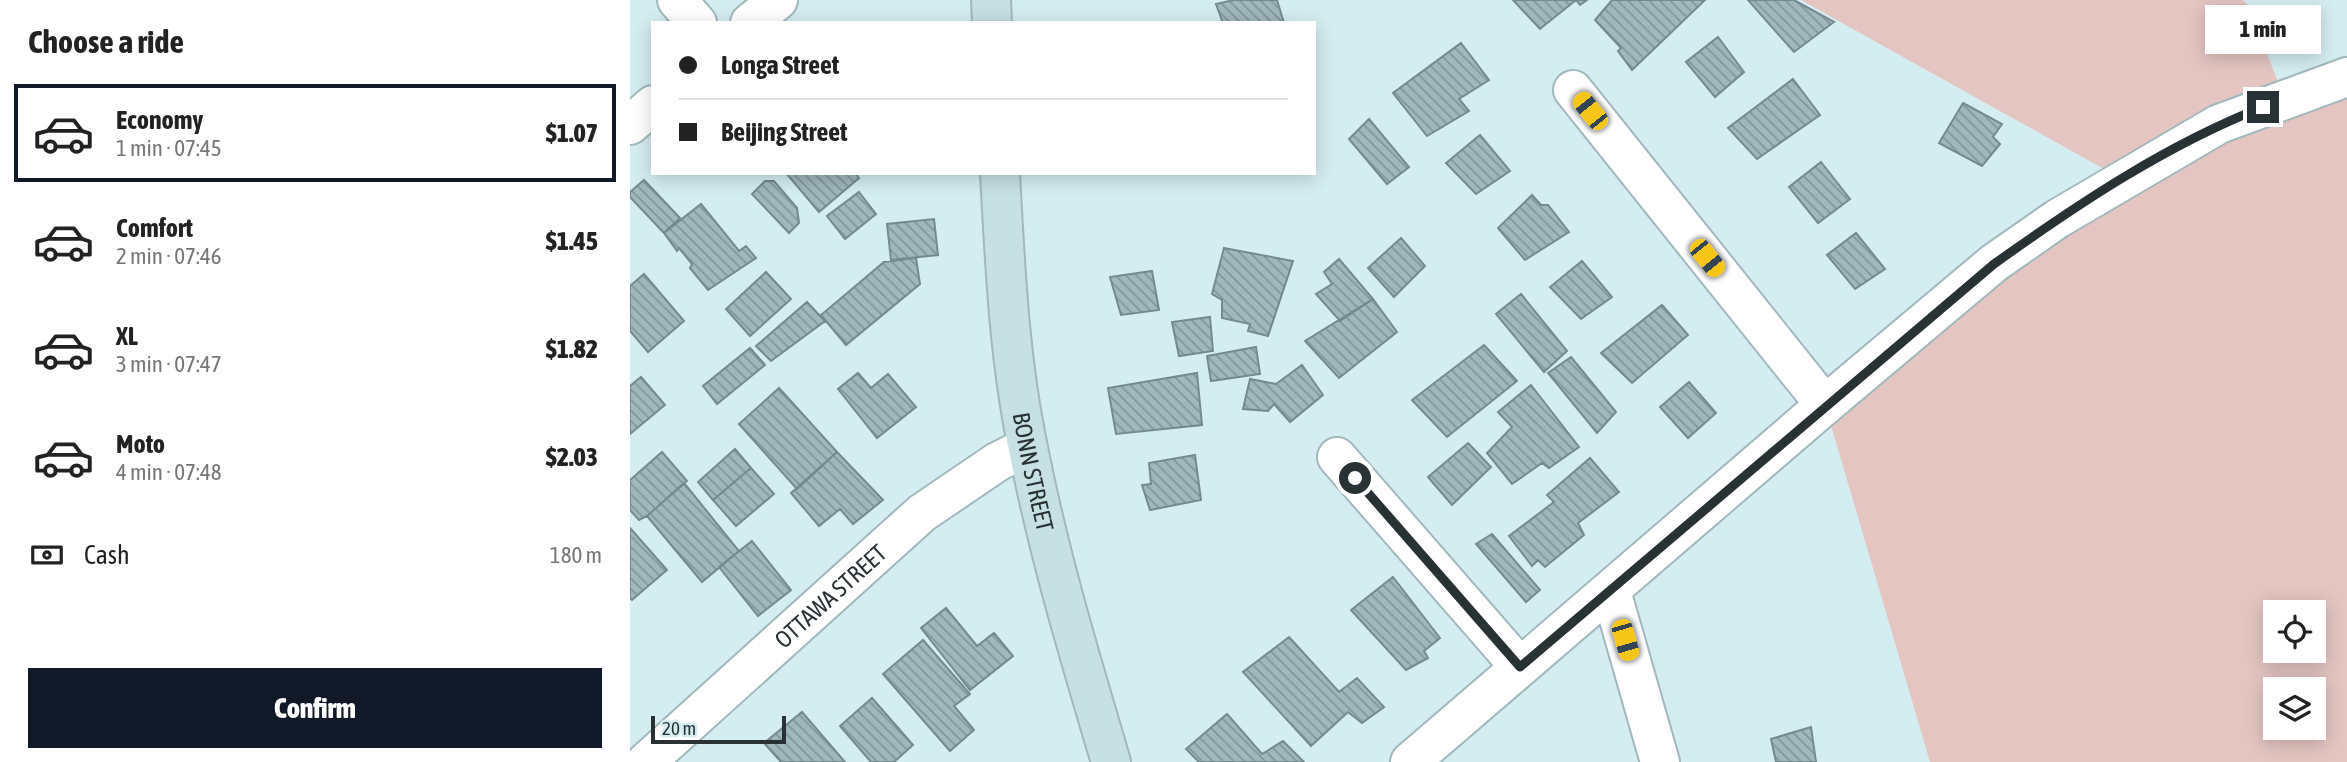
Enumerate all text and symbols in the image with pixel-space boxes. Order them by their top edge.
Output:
callout: 1 min [2205,6,2321,55]
text: 1 min [2240,16,2286,42]
text: Choose a ride [28,23,184,60]
text: Longa Street [721,50,839,80]
car [1569,88,1612,134]
route end [2247,91,2279,123]
icon: car [32,102,95,165]
text: Economy [116,105,203,135]
text: Beijing Street [721,117,847,147]
text: $1.07 [546,118,598,148]
text: 1 min · 07:45 [116,135,222,161]
icon: car [32,210,95,273]
text: Comfort [116,213,193,243]
text: $1.45 [546,226,598,256]
car [1686,235,1729,281]
text: 2 min · 07:46 [116,243,222,269]
icon: car [32,318,95,381]
text: XL [116,321,138,351]
text: $1.82 [546,334,598,364]
text: 3 min · 07:47 [116,351,222,377]
street label: BONN STREET [1008,410,1059,534]
icon: car [32,426,95,489]
text: Moto [116,429,165,459]
text: $2.03 [546,442,598,472]
text: 4 min · 07:48 [116,459,222,485]
route start [1339,462,1371,494]
icon: cash [28,536,66,574]
street label: OTTAWA STREET [769,538,892,653]
text: Cash [84,540,130,570]
text: 180 m [550,542,602,568]
map controls [2263,600,2326,740]
button: locate [2263,600,2326,663]
car [1610,617,1641,663]
button: Confirm [28,668,602,748]
button: layers [2263,677,2326,740]
scale bar [651,713,786,745]
text: 20 m [662,717,696,739]

